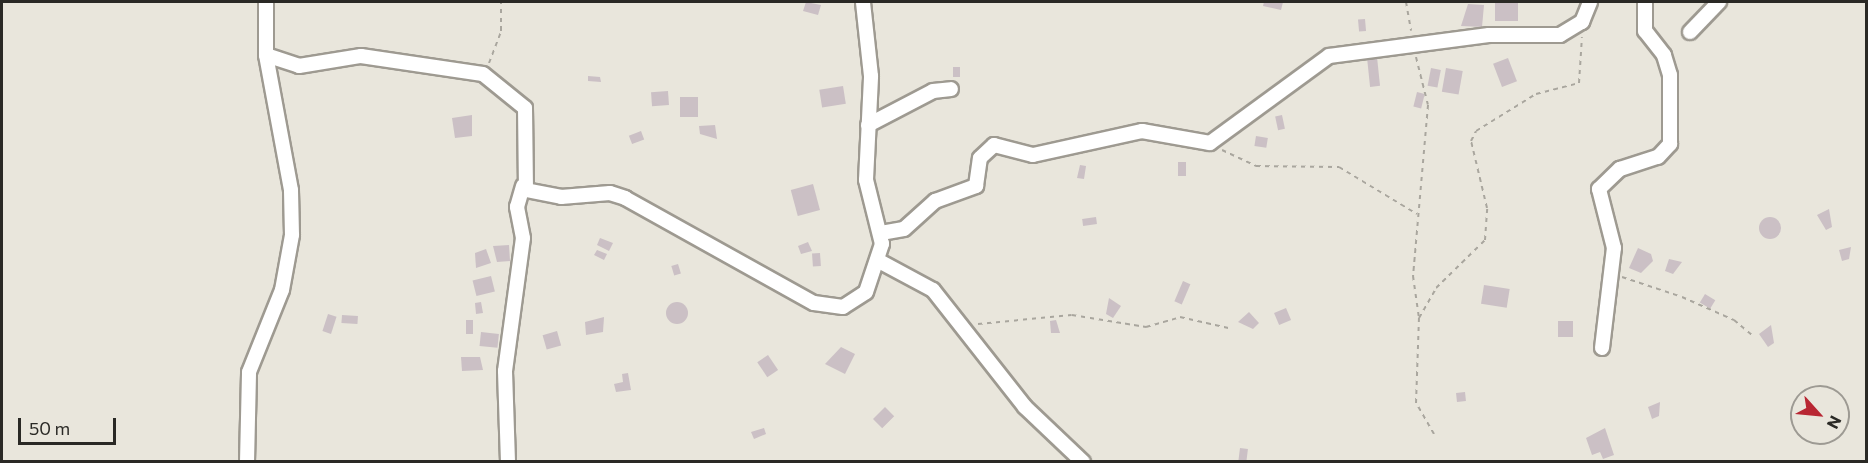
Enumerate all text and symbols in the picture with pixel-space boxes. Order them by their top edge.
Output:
north arrow [1790,385,1850,445]
scale bar [21,406,118,444]
text: N [1824,413,1846,432]
text: 50 m [29,417,70,439]

